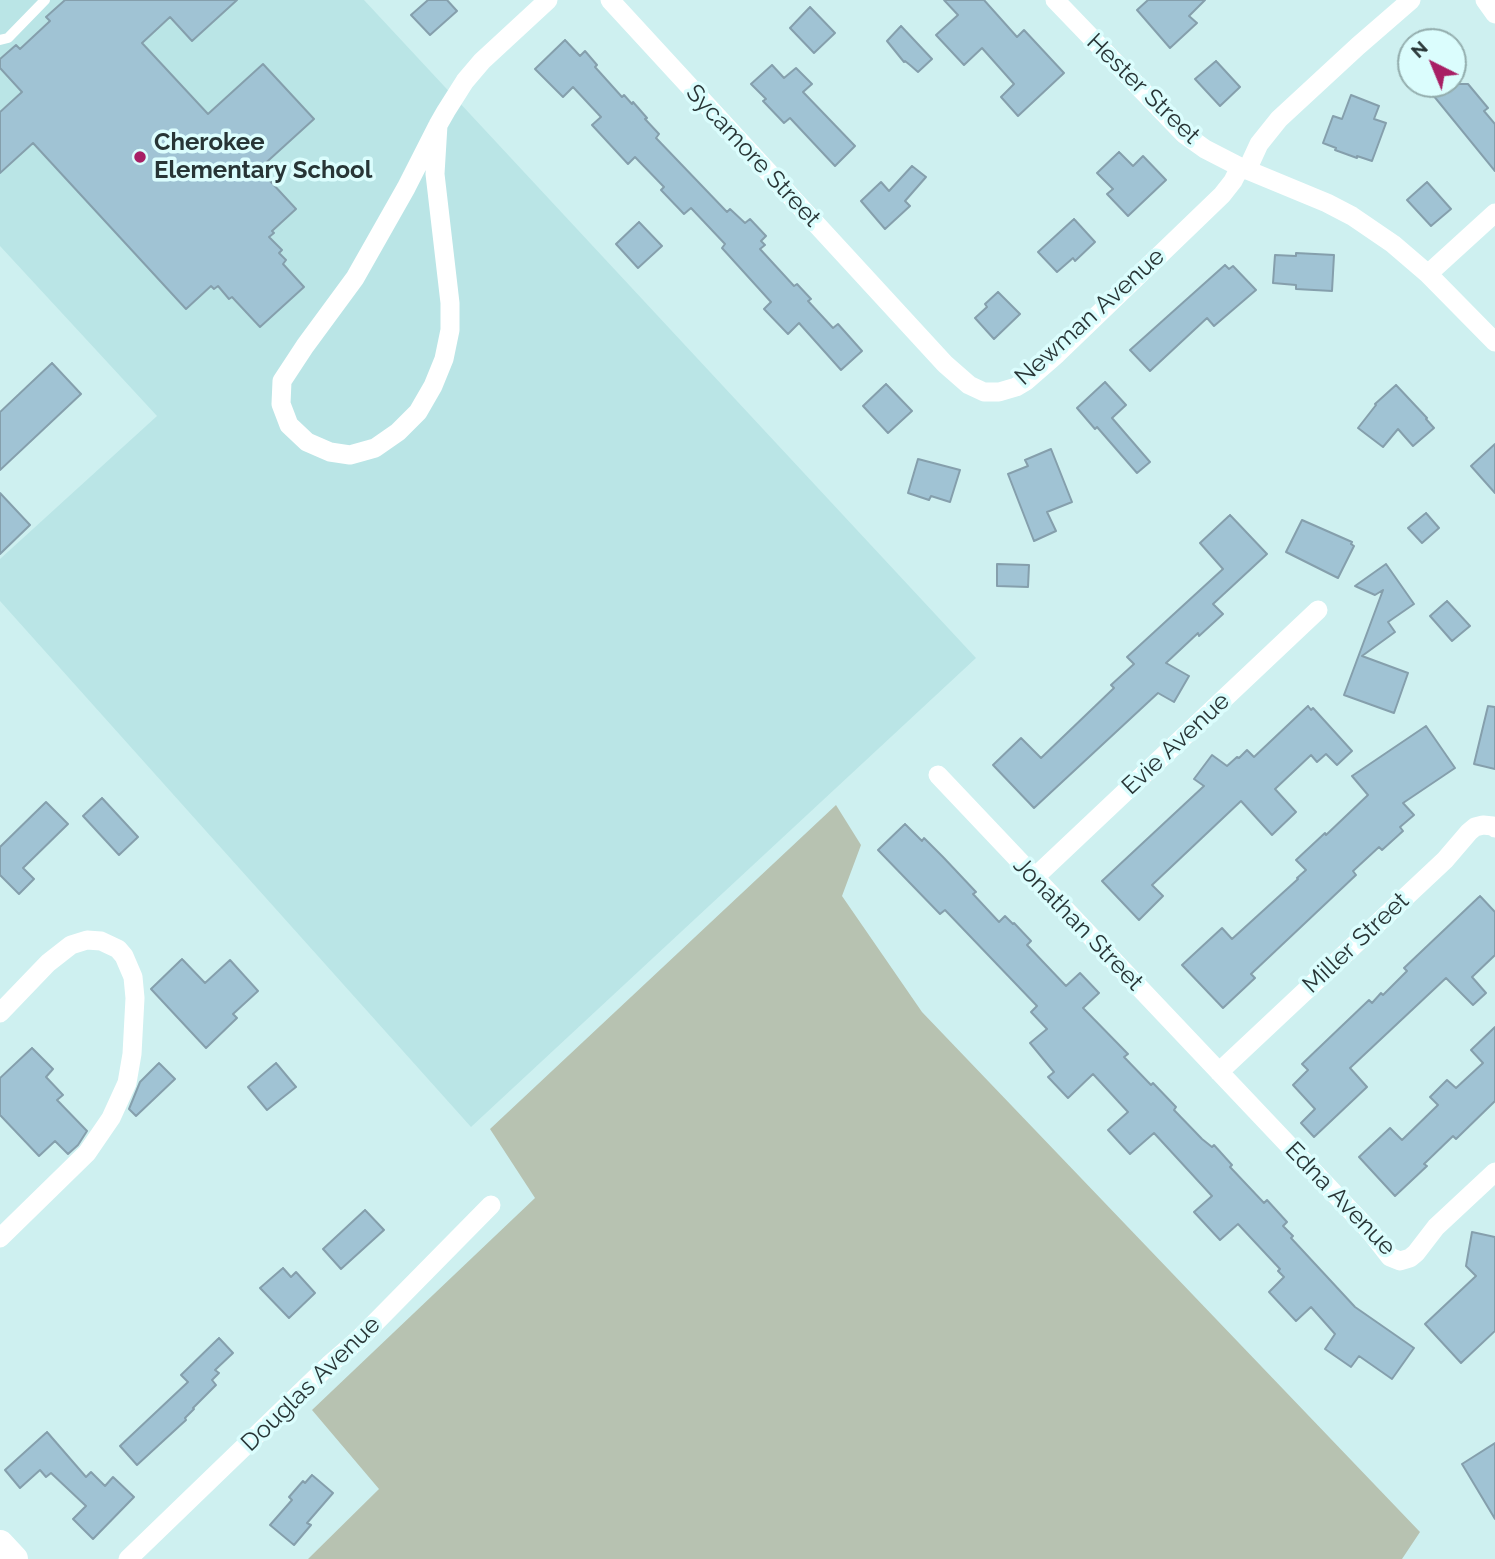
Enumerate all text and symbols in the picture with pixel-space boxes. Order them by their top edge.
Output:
street label: Hester Street [1080,28,1206,150]
north arrow [1397,28,1467,98]
text: N [1406,36,1432,62]
street label: Sycamore Street [680,79,826,233]
place label: Cherokee Elementary School [154,129,372,185]
marker: Cherokee Elementary School [132,149,148,165]
street label: Newman Avenue [1009,242,1171,392]
street label: Evie Avenue [1116,687,1236,801]
street label: Jonathan Street [1007,851,1149,997]
street label: Miller Street [1297,887,1415,999]
street label: Edna Avenue [1279,1136,1401,1262]
street label: Douglas Avenue [236,1310,386,1458]

